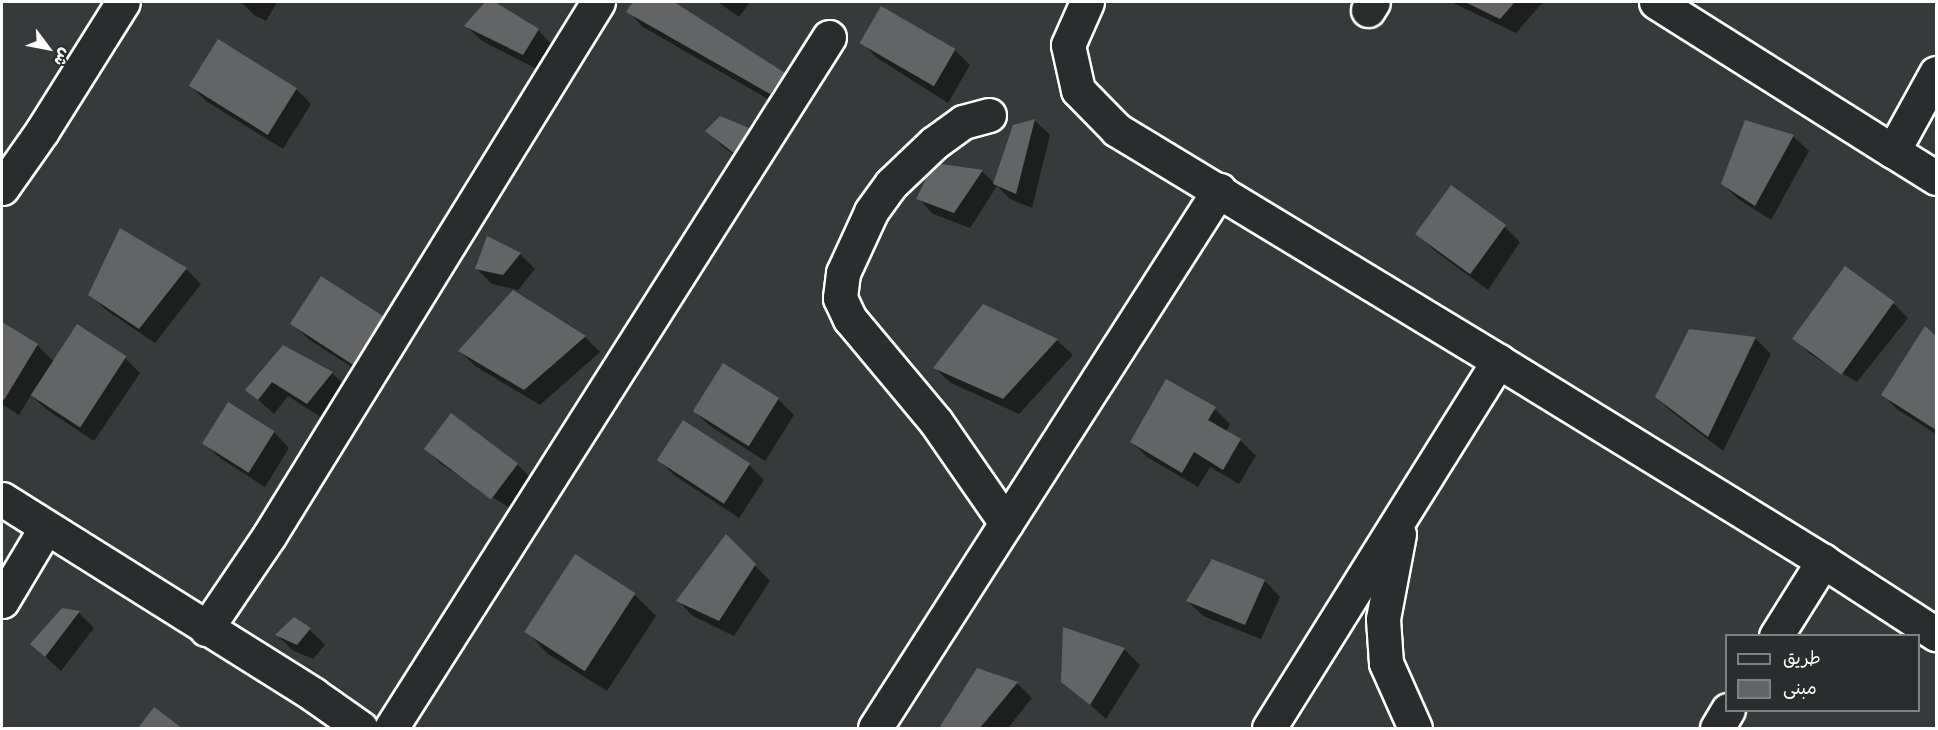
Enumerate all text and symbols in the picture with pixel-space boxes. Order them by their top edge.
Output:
north arrow [18,18,78,78]
text: ش [50,45,77,71]
legend [1725,634,1920,712]
text: طريق [1783,645,1821,669]
text: مبنى [1783,675,1817,699]

